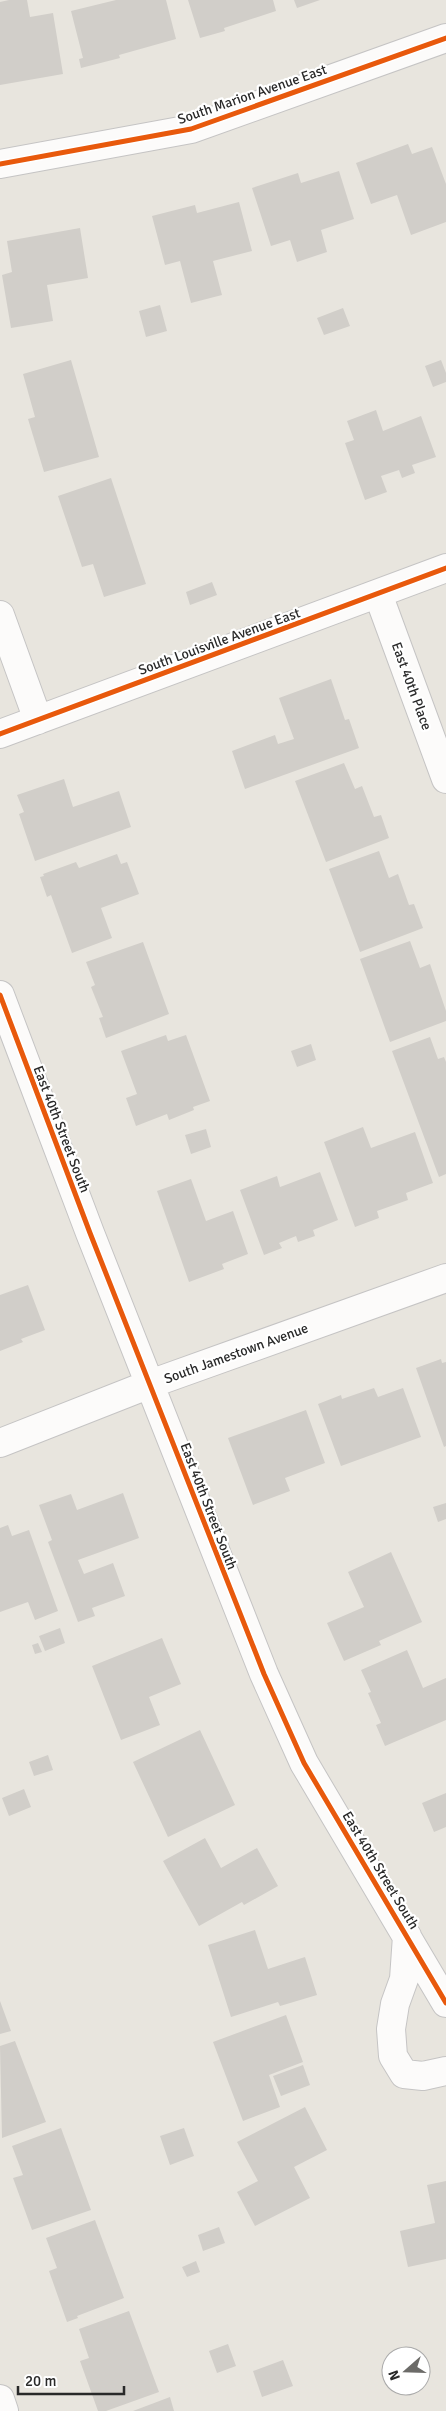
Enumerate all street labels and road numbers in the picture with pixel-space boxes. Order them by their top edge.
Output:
street label: South Marion Avenue East [175,61,329,128]
street label: South Louisville Avenue East [136,604,302,679]
street label: East 40th Place [388,640,435,732]
street label: East 40th Street South [29,1063,94,1195]
street label: South Jamestown Avenue [162,1319,311,1387]
street label: East 40th Street South [176,1440,241,1572]
street label: East 40th Street South [339,1808,423,1932]

